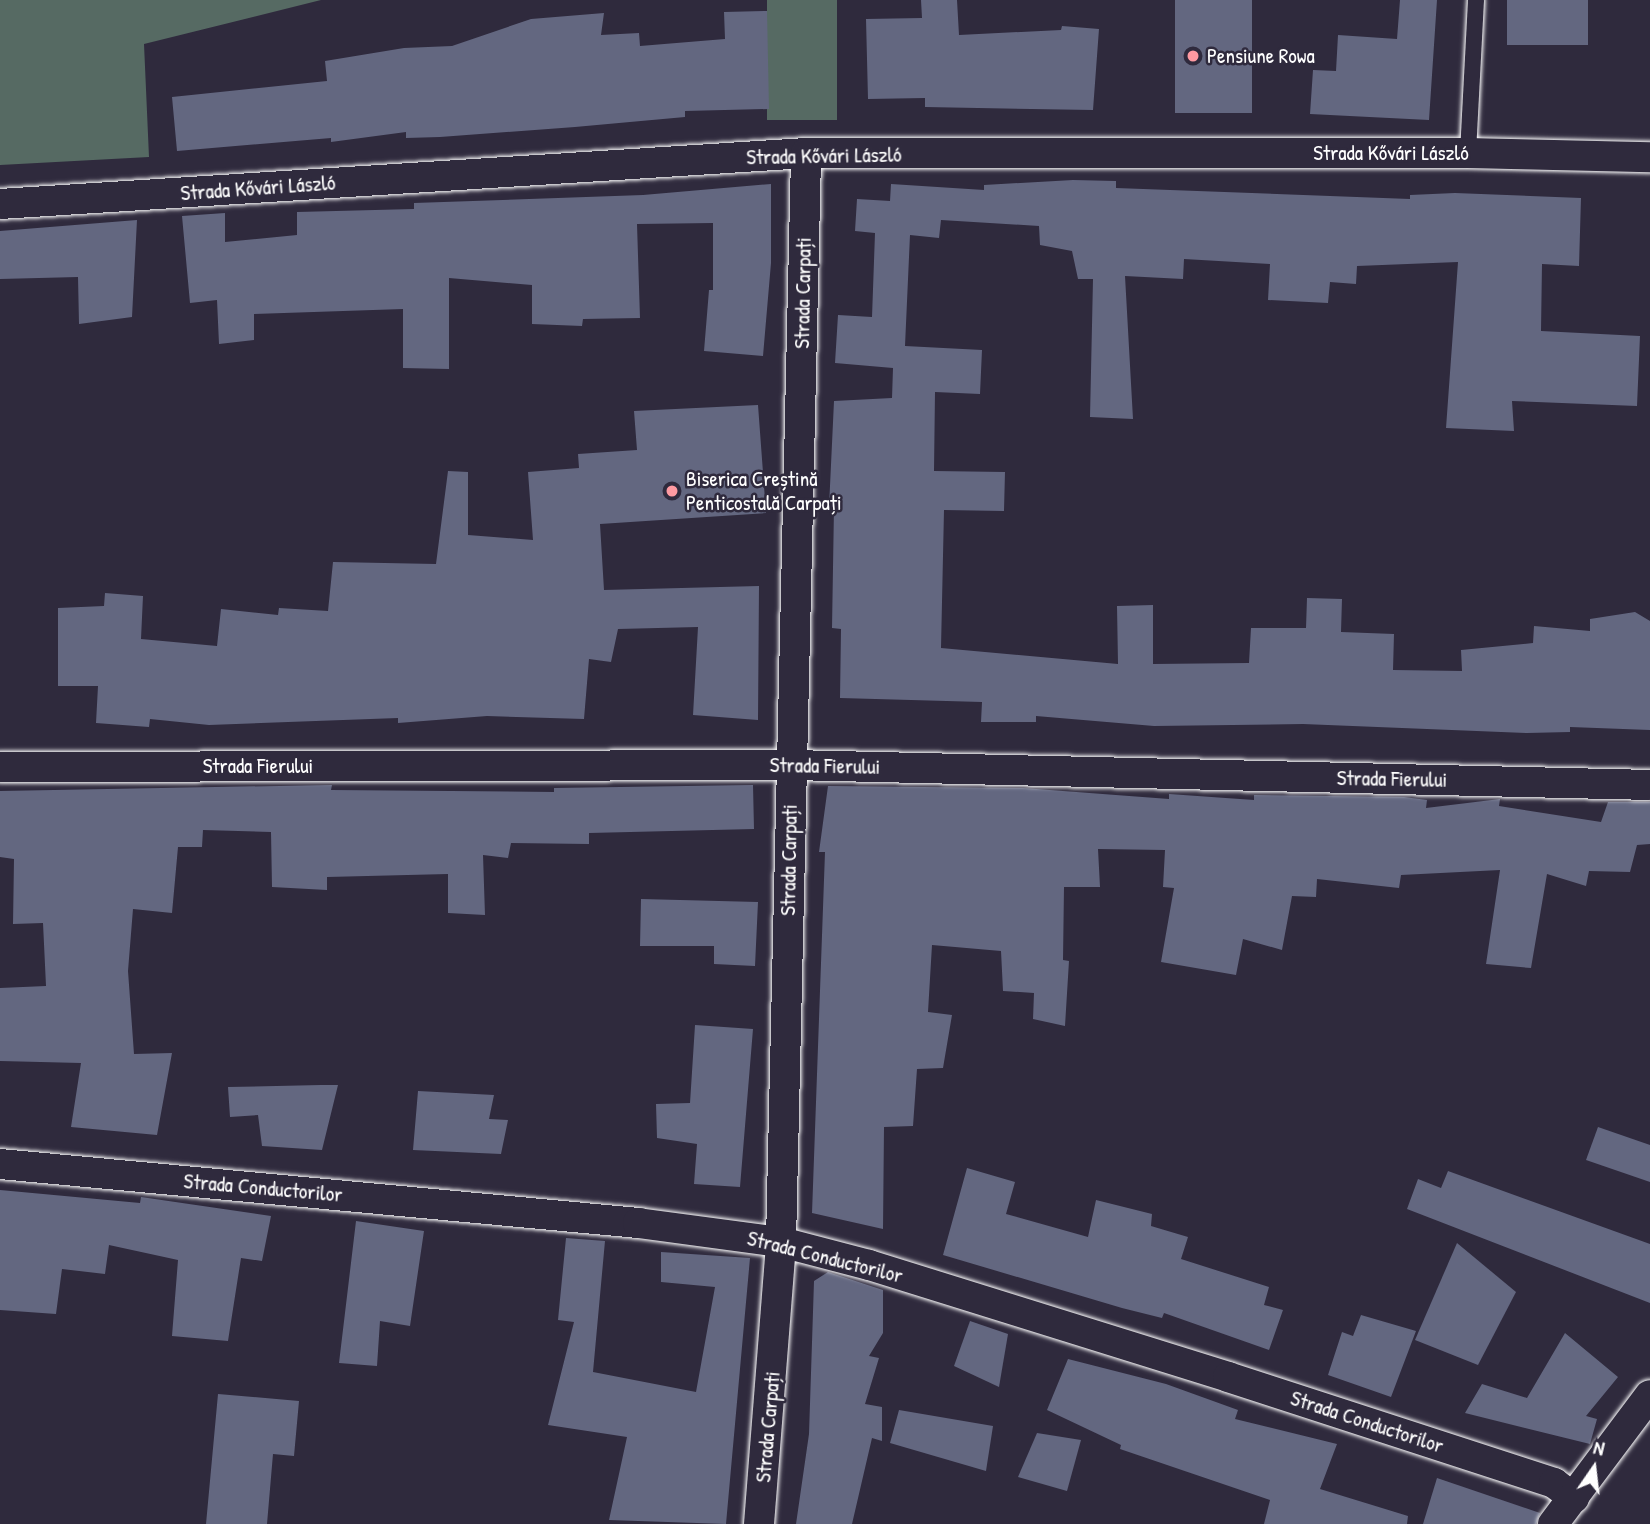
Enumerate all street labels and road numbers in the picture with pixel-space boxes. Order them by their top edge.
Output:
street label: Strada Kővári László [1313,140,1469,166]
street label: Strada Kővári László [746,142,902,170]
street label: Strada Kővári László [180,170,336,206]
street label: Strada Carpați [789,237,817,349]
street label: Strada Fierului [770,752,880,780]
street label: Strada Fierului [203,753,313,779]
street label: Strada Fierului [1337,765,1447,793]
street label: Strada Carpați [775,804,803,916]
street label: Strada Conductorilor [183,1169,343,1207]
street label: Strada Conductorilor [745,1226,905,1288]
street label: Strada Carpați [751,1370,785,1484]
street label: Strada Conductorilor [1287,1385,1447,1459]

